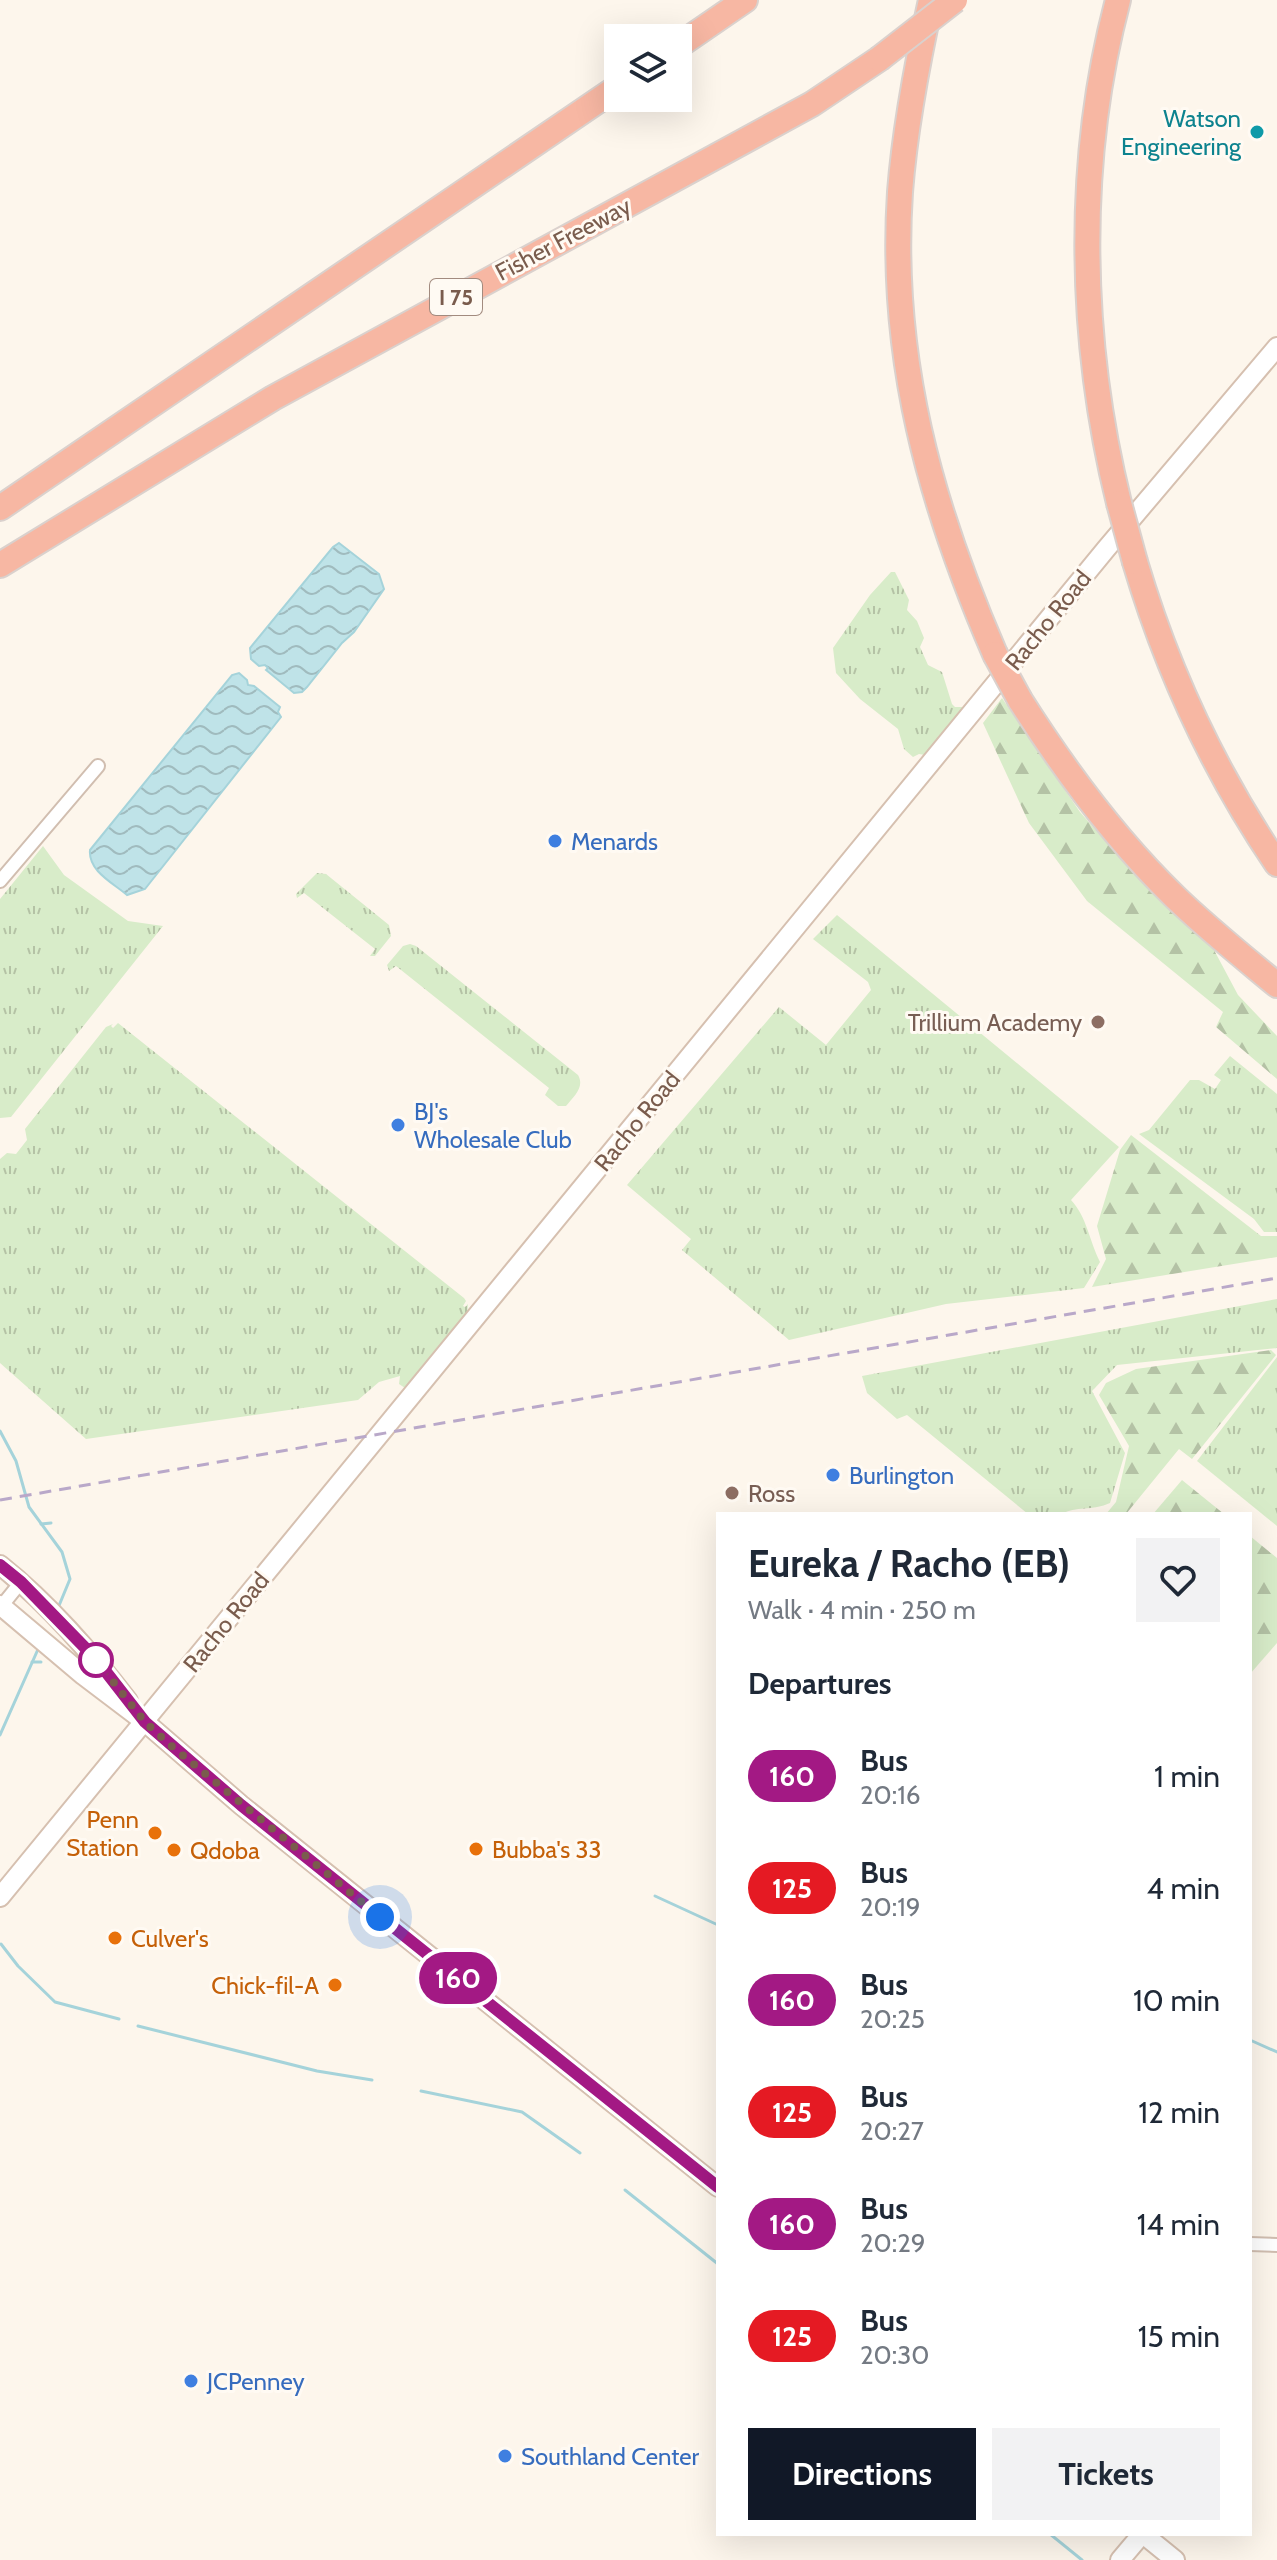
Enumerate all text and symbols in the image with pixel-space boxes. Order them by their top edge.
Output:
map controls [604,24,692,112]
button: layers [604,24,692,112]
place label: Watson Engineering [1121,104,1242,161]
marker: Watson Engineering [1248,123,1266,141]
street label: Fisher Freeway [490,191,636,287]
road number: I 75 [430,279,482,315]
street label: Racho Road [999,564,1097,676]
place label: Menards [571,827,658,856]
marker: Menards [546,832,564,850]
place label: Trillium Academy [908,1008,1082,1037]
marker: Trillium Academy [1089,1013,1107,1031]
street label: Racho Road [588,1065,686,1177]
place label: BJ's Wholesale Club [414,1097,572,1154]
marker: BJ's Wholesale Club [389,1116,407,1134]
place label: Burlington [849,1461,954,1490]
marker: Burlington [824,1466,842,1484]
place label: Ross [748,1479,795,1508]
marker: Ross [723,1484,741,1502]
button: heart [1136,1538,1220,1622]
text: Eureka / Racho (EB) [748,1540,1070,1587]
street label: Racho Road [177,1566,275,1678]
text: Walk · 4 min · 250 m [748,1594,976,1626]
unlabelled marker [79,1643,113,1677]
text: Departures [748,1665,892,1702]
text: Bus [860,1742,908,1779]
text: 1 min [1154,1758,1220,1795]
text: 160 [769,1759,815,1793]
text: 20:16 [860,1779,920,1811]
place label: Penn Station [66,1805,139,1862]
marker: Penn Station [146,1824,164,1842]
place label: Bubba's 33 [492,1835,602,1864]
place label: Qdoba [190,1836,260,1865]
marker: Bubba's 33 [467,1840,485,1858]
marker: Qdoba [165,1841,183,1859]
text: Bus [860,1854,908,1891]
text: 4 min [1146,1870,1220,1907]
text: 125 [772,1871,812,1905]
text: 20:19 [860,1891,920,1923]
your location [360,1897,400,1937]
place label: Culver's [131,1924,209,1953]
marker: Culver's [106,1929,124,1947]
line badge: 160 [412,1952,504,2004]
text: 160 [435,1961,481,1995]
text: Bus [860,1966,908,2003]
place label: Chick-fil-A [211,1971,319,2000]
marker: Chick-fil-A [326,1976,344,1994]
text: 10 min [1133,1982,1220,2019]
text: 160 [769,1983,815,2017]
text: 20:25 [860,2003,925,2035]
text: Bus [860,2078,908,2115]
text: 12 min [1138,2094,1220,2131]
text: 125 [772,2095,812,2129]
text: 20:27 [860,2115,924,2147]
text: Bus [860,2190,908,2227]
text: 14 min [1137,2206,1220,2243]
text: 160 [769,2207,815,2241]
text: 20:29 [860,2227,926,2259]
text: Bus [860,2302,908,2339]
text: 15 min [1138,2318,1220,2355]
text: 125 [772,2319,812,2353]
text: 20:30 [860,2339,929,2371]
place label: JCPenney [206,2367,305,2396]
marker: JCPenney [182,2372,200,2390]
button: Directions [748,2428,976,2520]
button: Tickets [992,2428,1220,2520]
place label: Southland Center [521,2442,699,2471]
marker: Southland Center [496,2447,514,2465]

